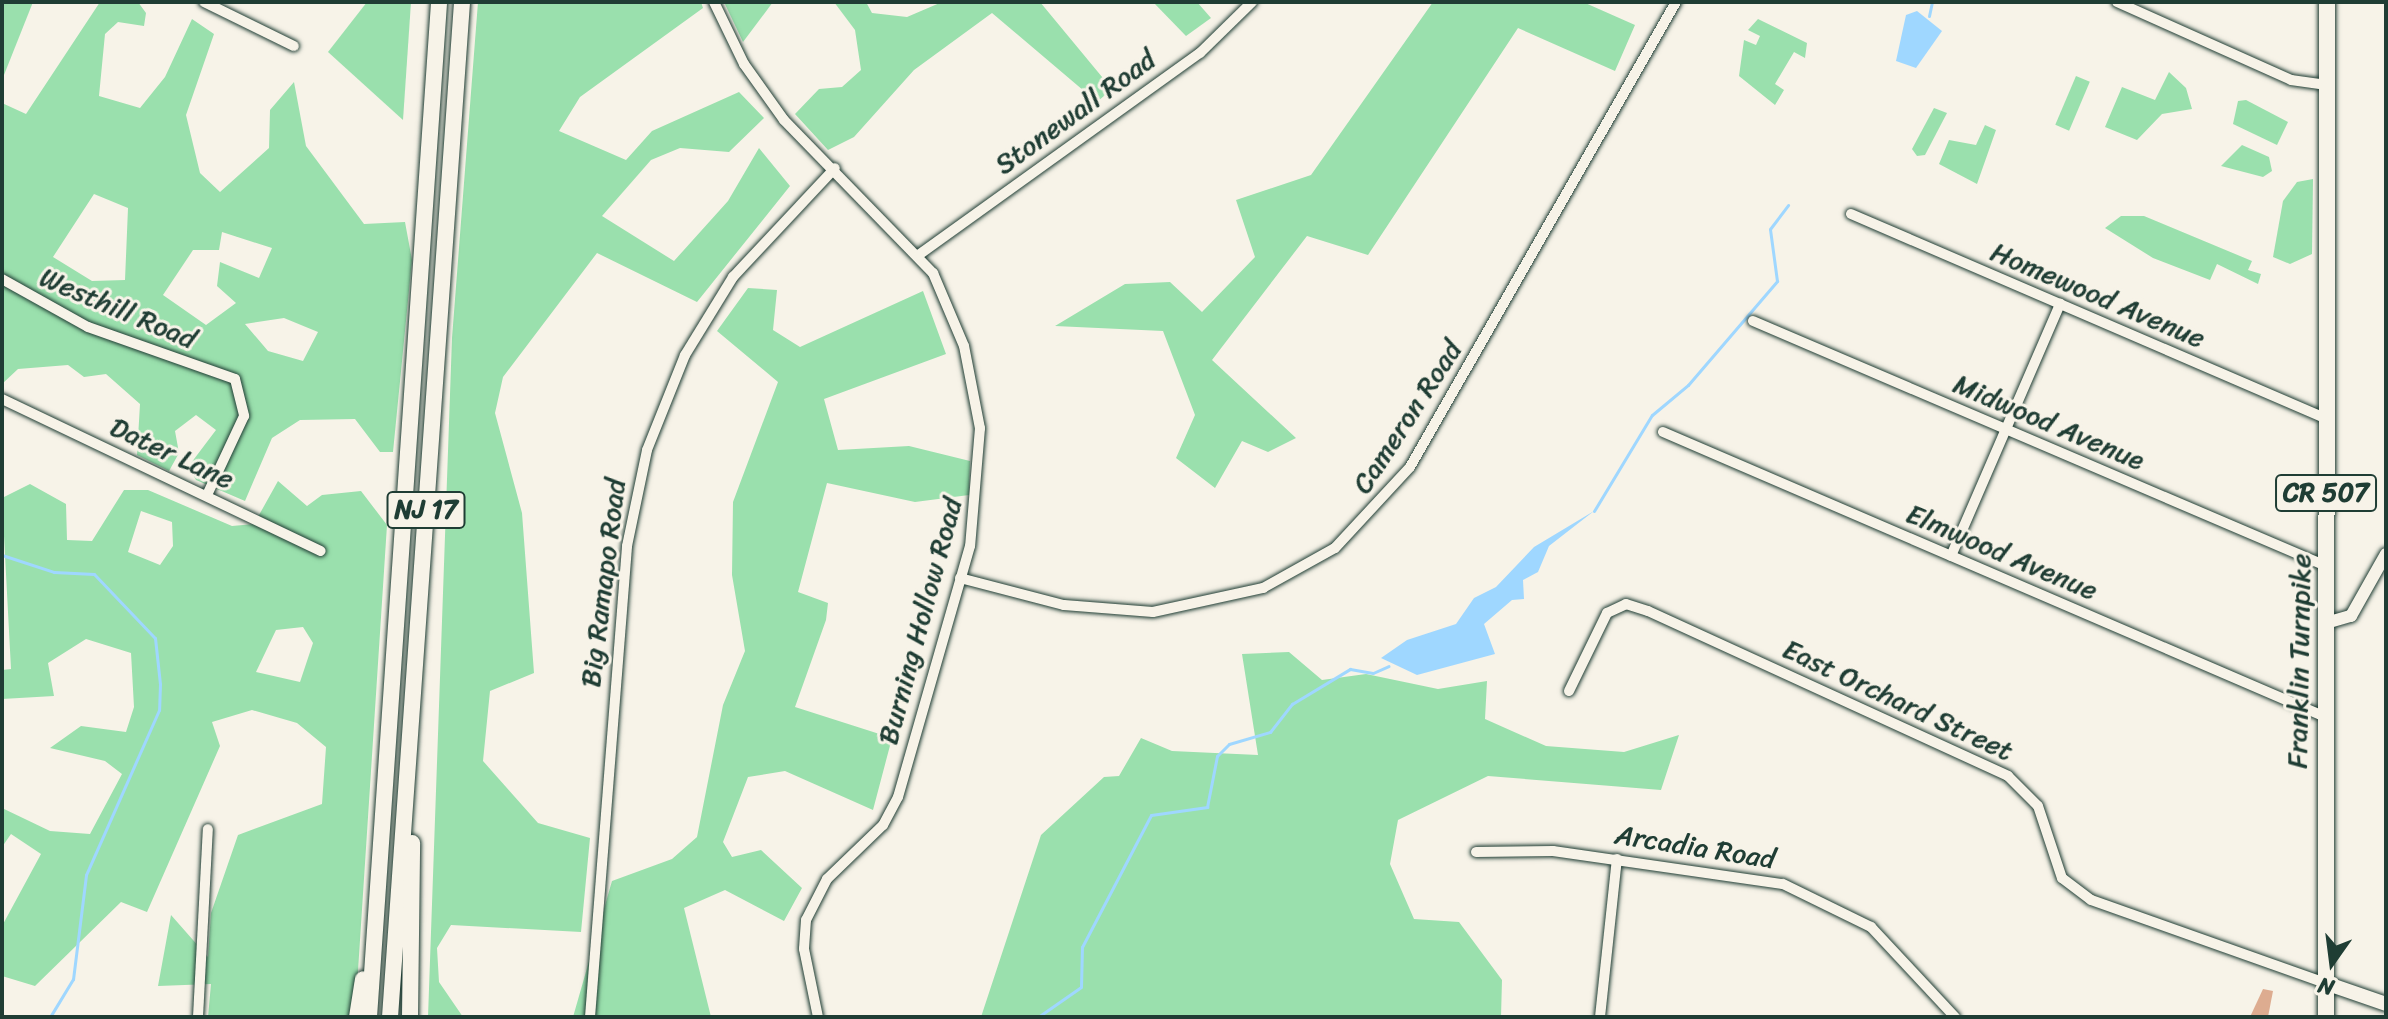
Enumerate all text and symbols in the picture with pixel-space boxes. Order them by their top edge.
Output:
street label: Stonewall Road [988,43,1162,181]
street label: Homewood Avenue [1986,235,2210,355]
street label: Westhill Road [35,260,201,356]
street label: Cameron Road [1345,334,1469,500]
street label: Midwood Avenue [1948,367,2150,477]
street label: Dater Lane [105,410,239,496]
road number: CR 507 [2274,471,2378,515]
street label: Big Ramapo Road [574,477,632,689]
road number: NJ 17 [386,488,466,532]
street label: Burning Hollow Road [871,494,969,748]
street label: Elmwood Avenue [1901,497,2103,607]
street label: Franklin Turnpike [2280,554,2318,768]
street label: East Orchard Street [1778,632,2018,768]
street label: Arcadia Road [1613,818,1777,876]
north arrow [2292,923,2372,1003]
text: N [2314,966,2338,1008]

